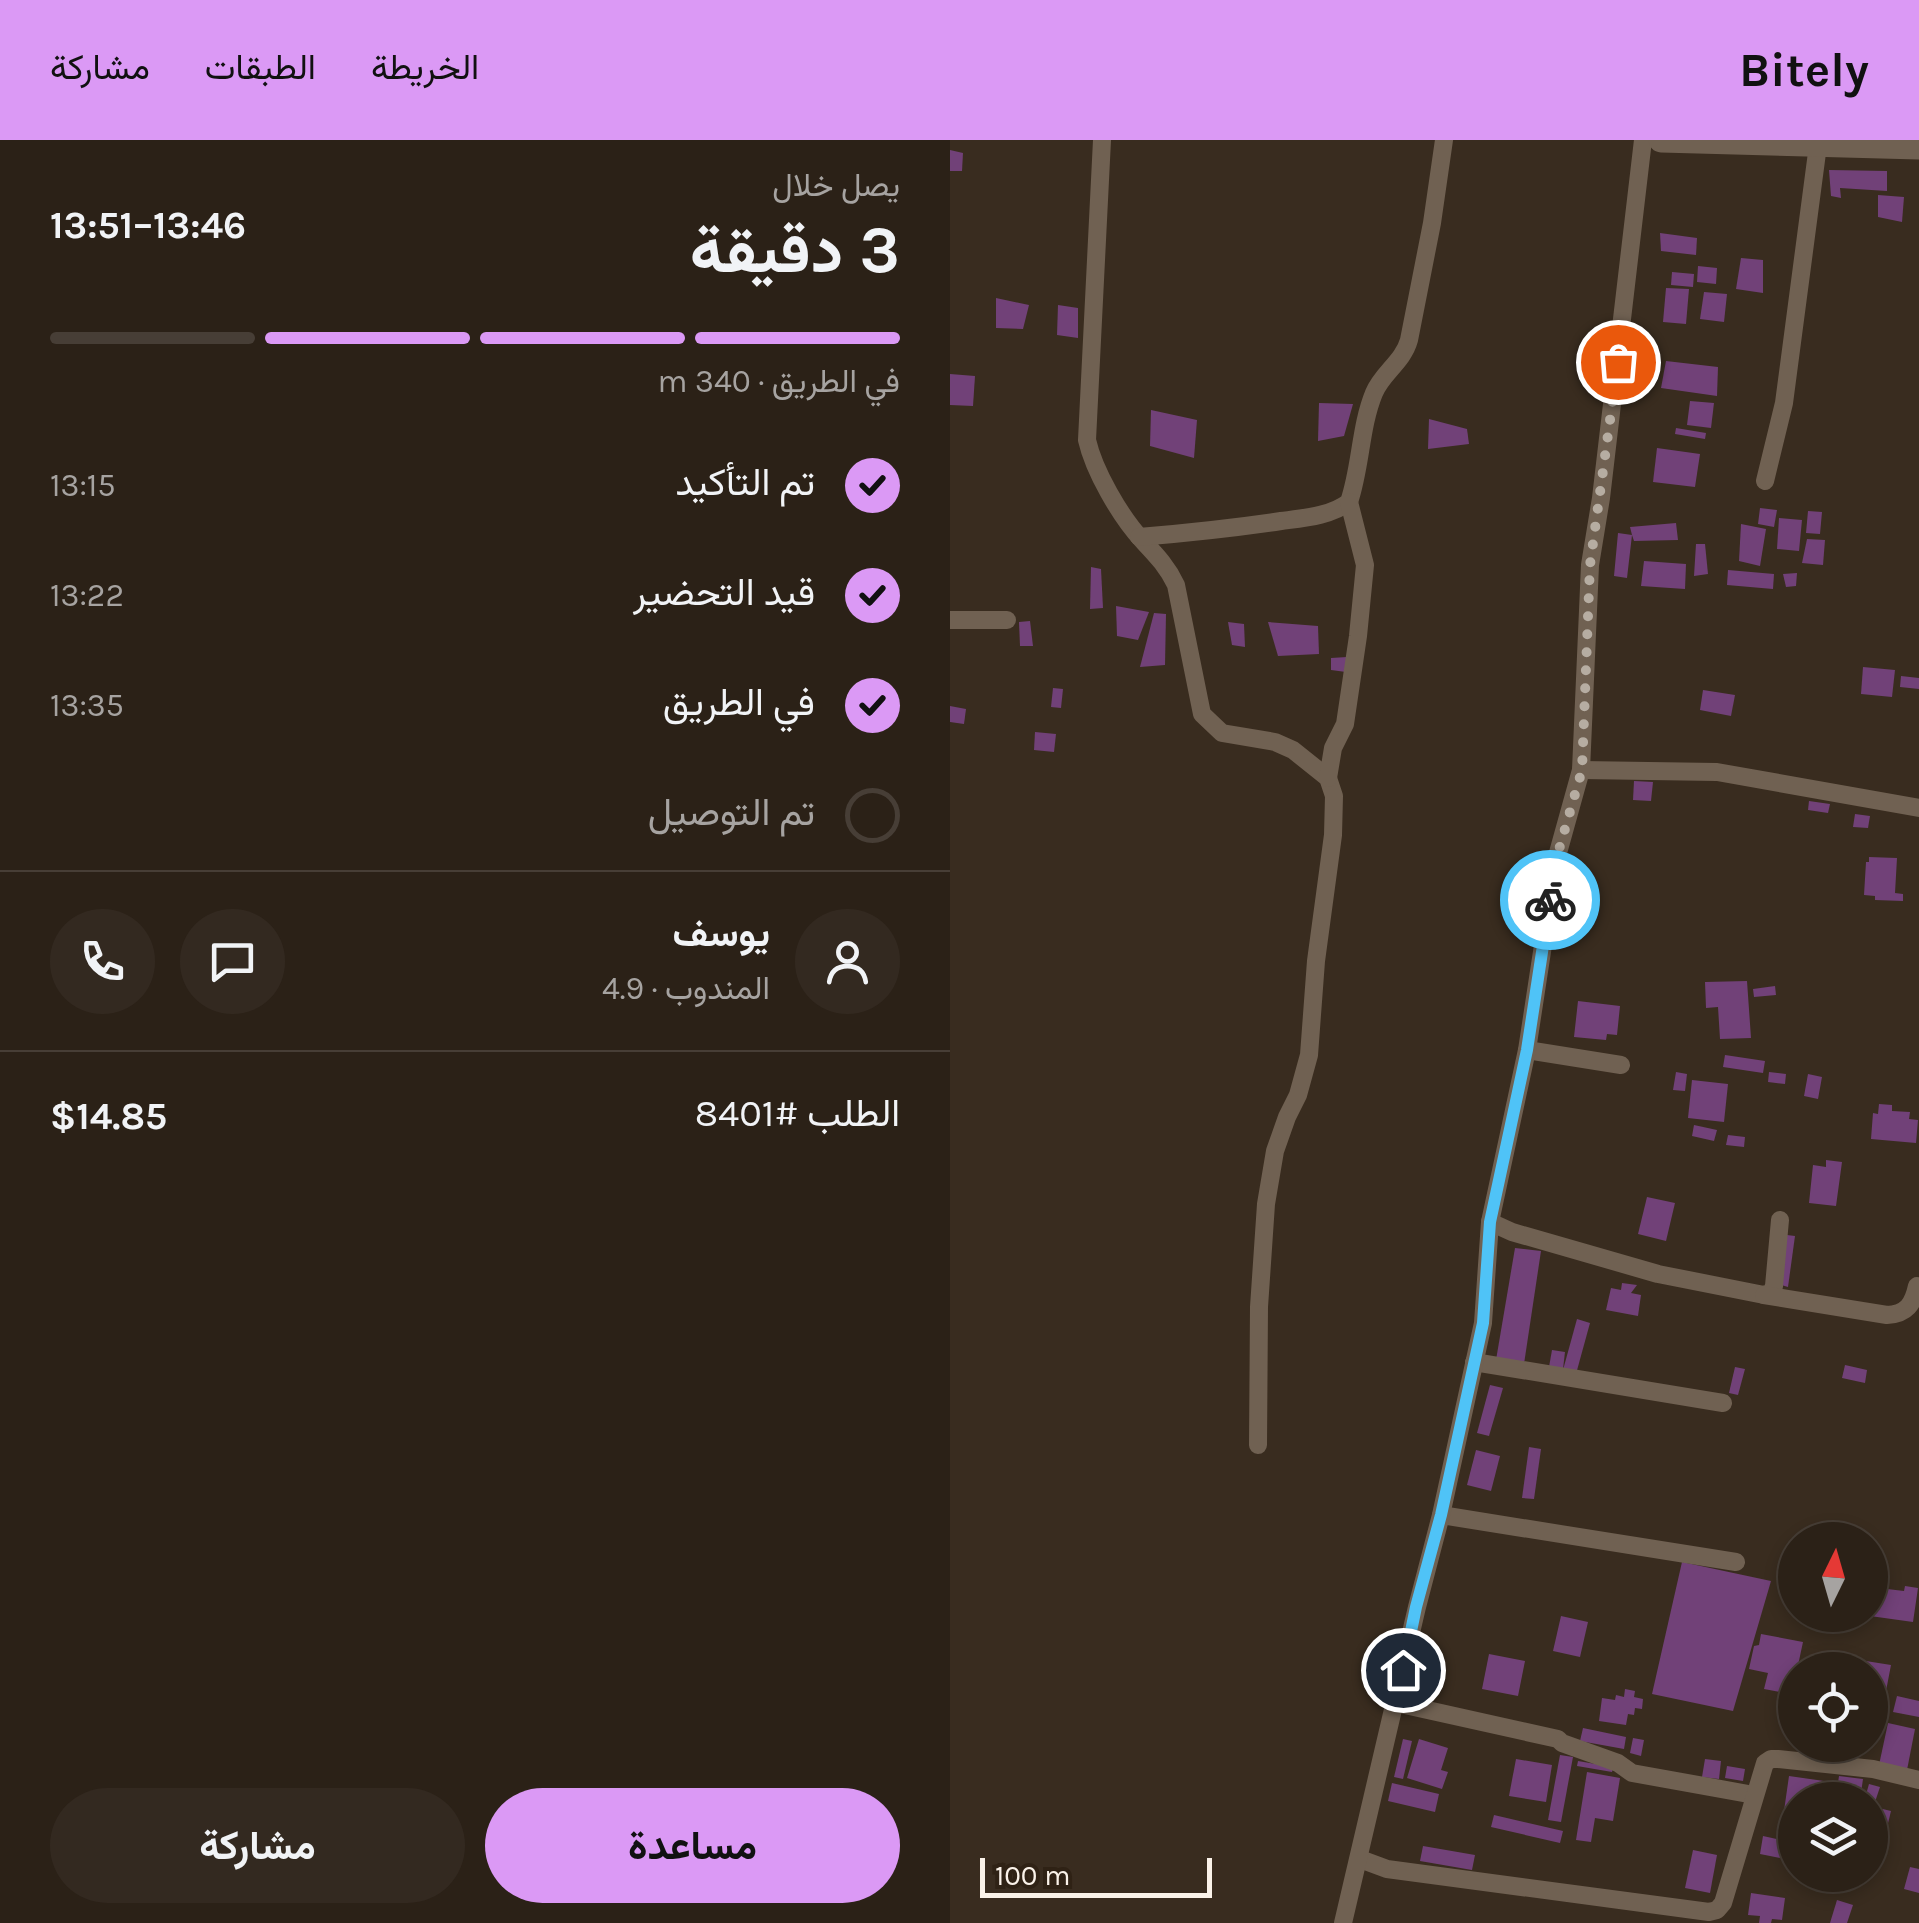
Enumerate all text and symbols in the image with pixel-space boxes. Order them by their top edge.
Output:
text: Bitely [1739,42,1869,98]
text: مشاركة [50,47,150,88]
text: الطبقات [205,47,316,88]
text: الخريطة [371,47,479,88]
text: يصل خلال [772,167,900,204]
text: 13:46–13:51 [50,203,246,248]
text: 3 دقيقة [690,212,900,288]
pin [1576,320,1661,405]
icon: bag [1591,335,1646,390]
text: في الطريق · 340 m [658,363,900,400]
icon: check [845,458,900,513]
text: تم التأكيد [675,460,815,505]
text: 13:15 [50,467,116,504]
icon: check [845,568,900,623]
text: قيد التحضير [633,570,815,615]
text: 13:22 [50,577,124,614]
icon: check [845,678,900,733]
text: في الطريق [663,680,815,725]
text: 13:35 [50,687,124,724]
text: تم التوصيل [648,790,815,835]
courier [1500,850,1600,950]
icon: bike [1523,873,1578,928]
button: phone [50,909,155,1014]
button: chat [180,909,285,1014]
button: person [795,909,900,1014]
text: يوسف [673,911,770,956]
text: المندوب · 4.9 [602,970,770,1007]
text: الطلب #8401 [695,1091,900,1136]
text: $14.85 [50,1094,167,1139]
north arrow [1778,1522,1888,1632]
map controls [1778,1522,1888,1892]
pin [1361,1628,1446,1713]
icon: home [1376,1643,1431,1698]
button: locate [1778,1652,1888,1762]
button: layers [1778,1782,1888,1892]
button: مشاركة [50,1788,465,1903]
button: مساعدة [485,1788,900,1903]
scale bar [980,1853,1212,1898]
text: 100 m [995,1859,1070,1892]

